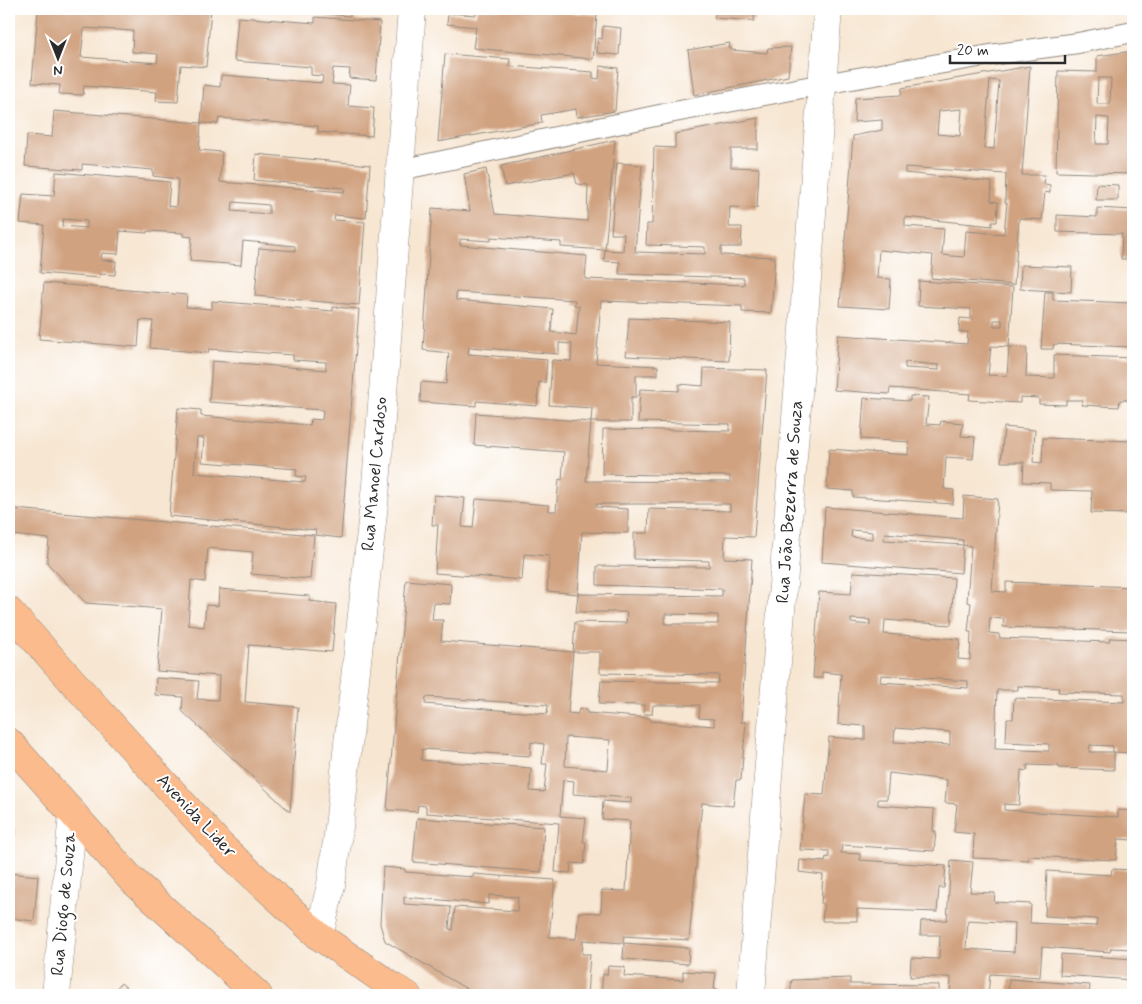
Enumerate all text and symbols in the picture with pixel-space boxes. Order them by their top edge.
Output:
north arrow [32,32,82,82]
scale bar [950,32,1064,64]
text: 20 m [957,41,989,61]
text: N [53,61,63,79]
street label: Rua Manoel Cardoso [356,396,394,552]
street label: Rua João Bezerra de Souza [771,400,809,604]
street label: Avenida Lider [151,769,241,864]
street label: Rua Diogo de Souza [46,831,84,977]

